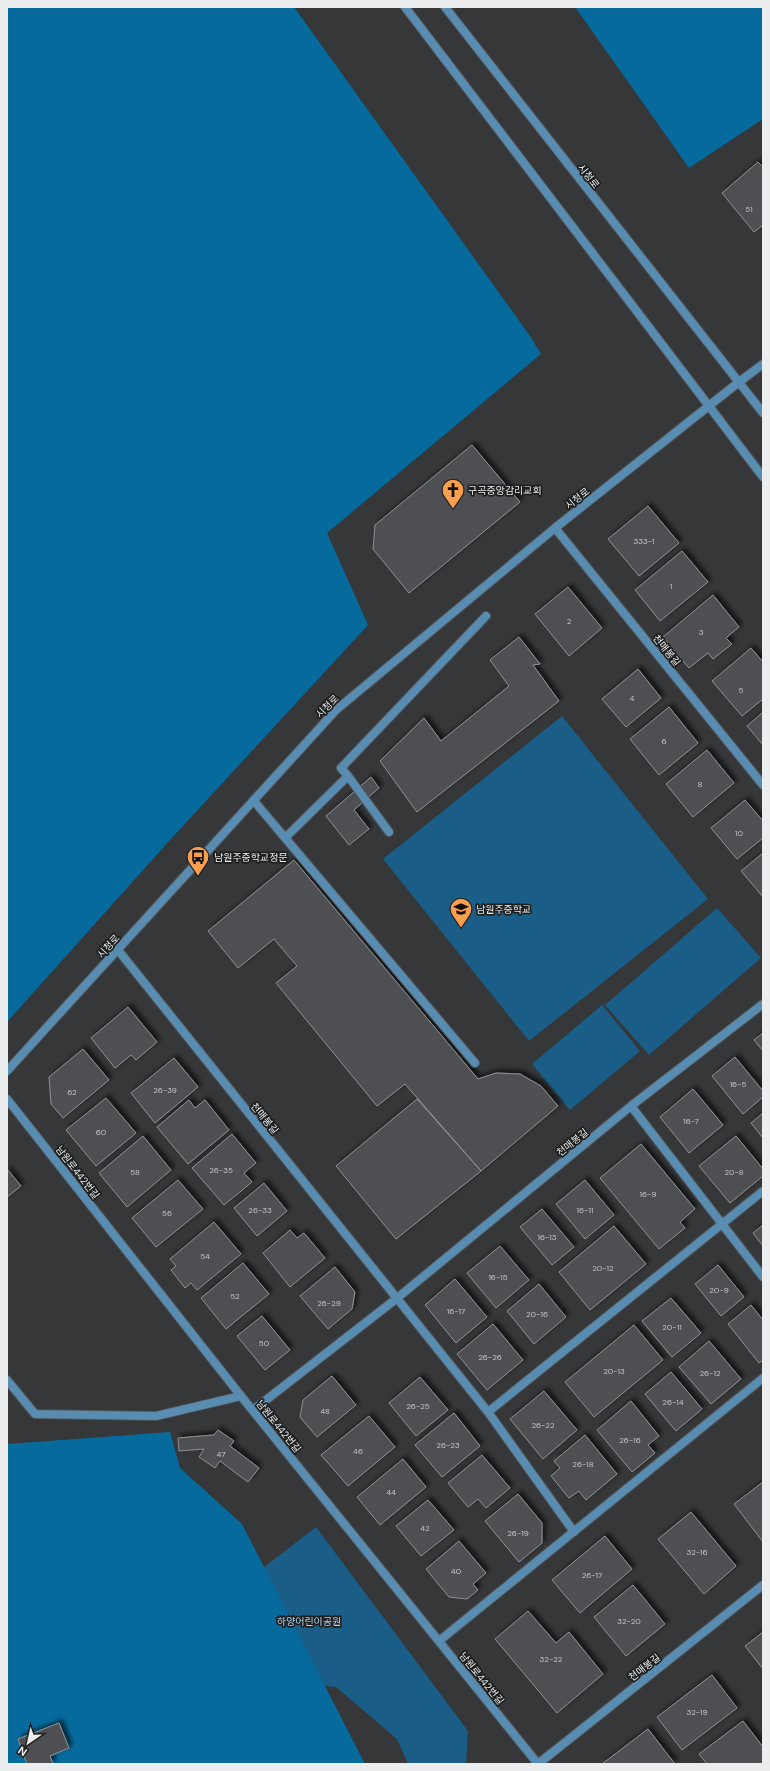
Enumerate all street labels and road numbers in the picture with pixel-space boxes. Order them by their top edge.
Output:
street label: 시청로 [575,161,602,191]
street label: 시청로 [562,485,592,512]
street label: 천매봉길 [650,632,683,669]
street label: 시청로 [313,692,342,721]
street label: 시청로 [94,932,122,961]
street label: 천매봉길 [248,1100,281,1137]
street label: 천매봉길 [554,1126,591,1159]
street label: 남원로442번길 [53,1143,102,1201]
street label: 남원로442번길 [253,1397,304,1455]
street label: 남원로442번길 [456,1649,507,1707]
street label: 천매봉길 [626,1651,663,1684]

